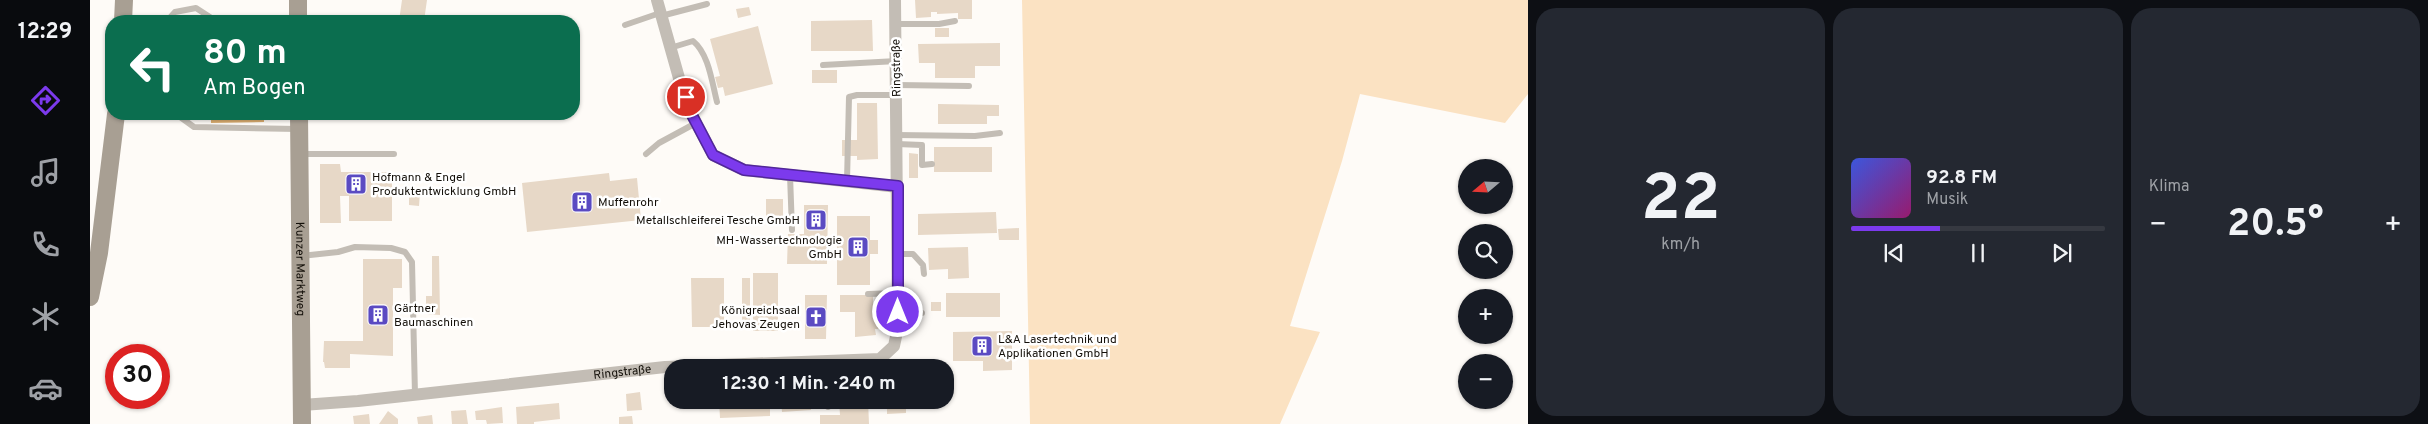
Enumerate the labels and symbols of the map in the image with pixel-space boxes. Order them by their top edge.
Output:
street label: Ringstraße [888,39,906,97]
pin [665,76,707,118]
north arrow [1458,159,1512,214]
place label: Hofmann & Engel Produktentwicklung GmbH [372,170,517,200]
building icon: Hofmann & Engel Produktentwicklung GmbH [344,172,368,196]
building icon: Muffenrohr [570,190,594,214]
place label: Muffenrohr [598,195,659,211]
building icon: Metallschleiferei Tesche GmbH [804,208,828,232]
place label: Metallschleiferei Tesche GmbH [636,213,800,229]
street label: Kunzer Marktweg [291,222,308,316]
place label: MH-Wassertechnologie GmbH [716,233,842,263]
building icon: MH-Wassertechnologie GmbH [846,235,870,259]
position arrow [871,285,923,337]
place label: Gärtner Baumaschinen [394,301,473,331]
building icon: Gärtner Baumaschinen [366,303,390,327]
place label: Königreichsaal Jehovas Zeugen [712,303,800,333]
church icon: Königreichsaal Jehovas Zeugen [804,305,828,329]
place label: L&A Lasertechnik und Applikationen GmbH [998,332,1117,362]
building icon: L&A Lasertechnik und Applikationen GmbH [970,334,994,358]
speed limit sign: 30 [105,344,170,409]
street label: Ringstraße [593,362,652,384]

